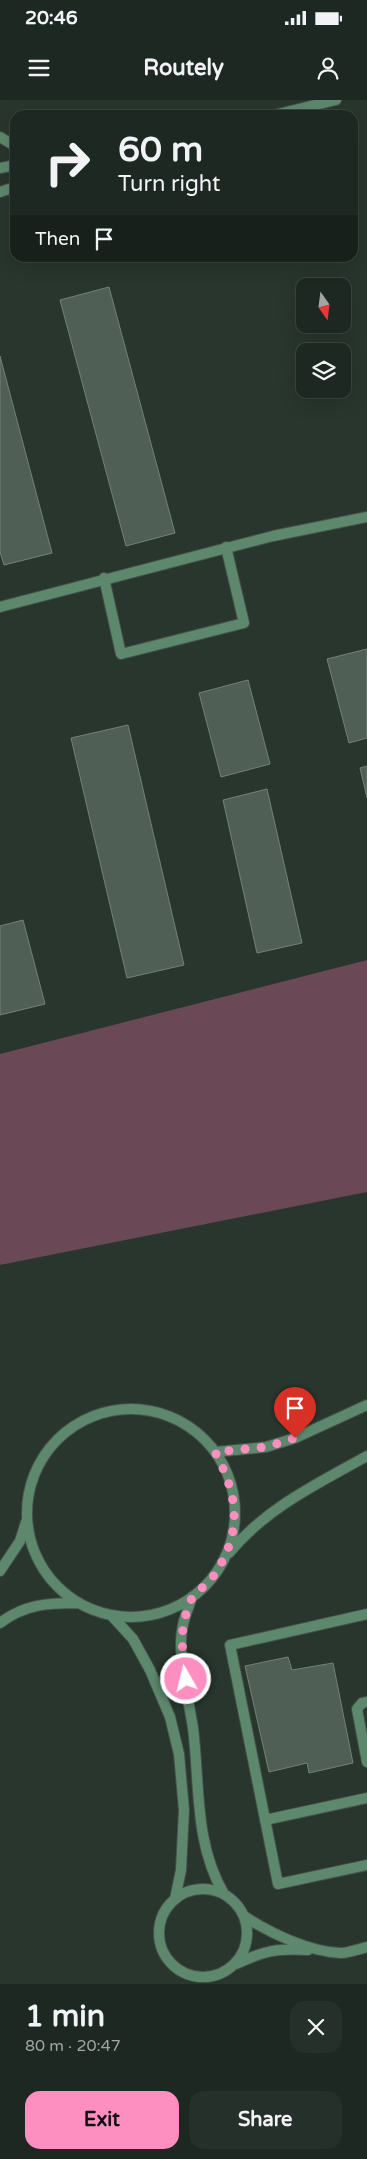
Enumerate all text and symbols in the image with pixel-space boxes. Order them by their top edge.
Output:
text: 20:46 [25,7,78,29]
icon: menu [25,54,53,82]
icon: person [314,54,342,82]
text: Routely [143,55,224,81]
text: 60 m [118,129,203,171]
icon: right [35,130,100,195]
text: Turn right [118,171,220,197]
icon: arrive [90,225,118,253]
text: Then [35,228,80,250]
north arrow [296,278,351,332]
map controls [296,278,351,398]
button: layers [296,343,351,398]
pin [274,1387,316,1438]
icon: arrive [281,1394,309,1422]
position arrow [159,1652,211,1704]
text: 1 min [25,1998,105,2035]
button: close [290,2001,342,2053]
text: 80 m · 20:47 [25,2036,121,2056]
button: Exit [25,2091,179,2149]
button: Share [189,2091,342,2149]

